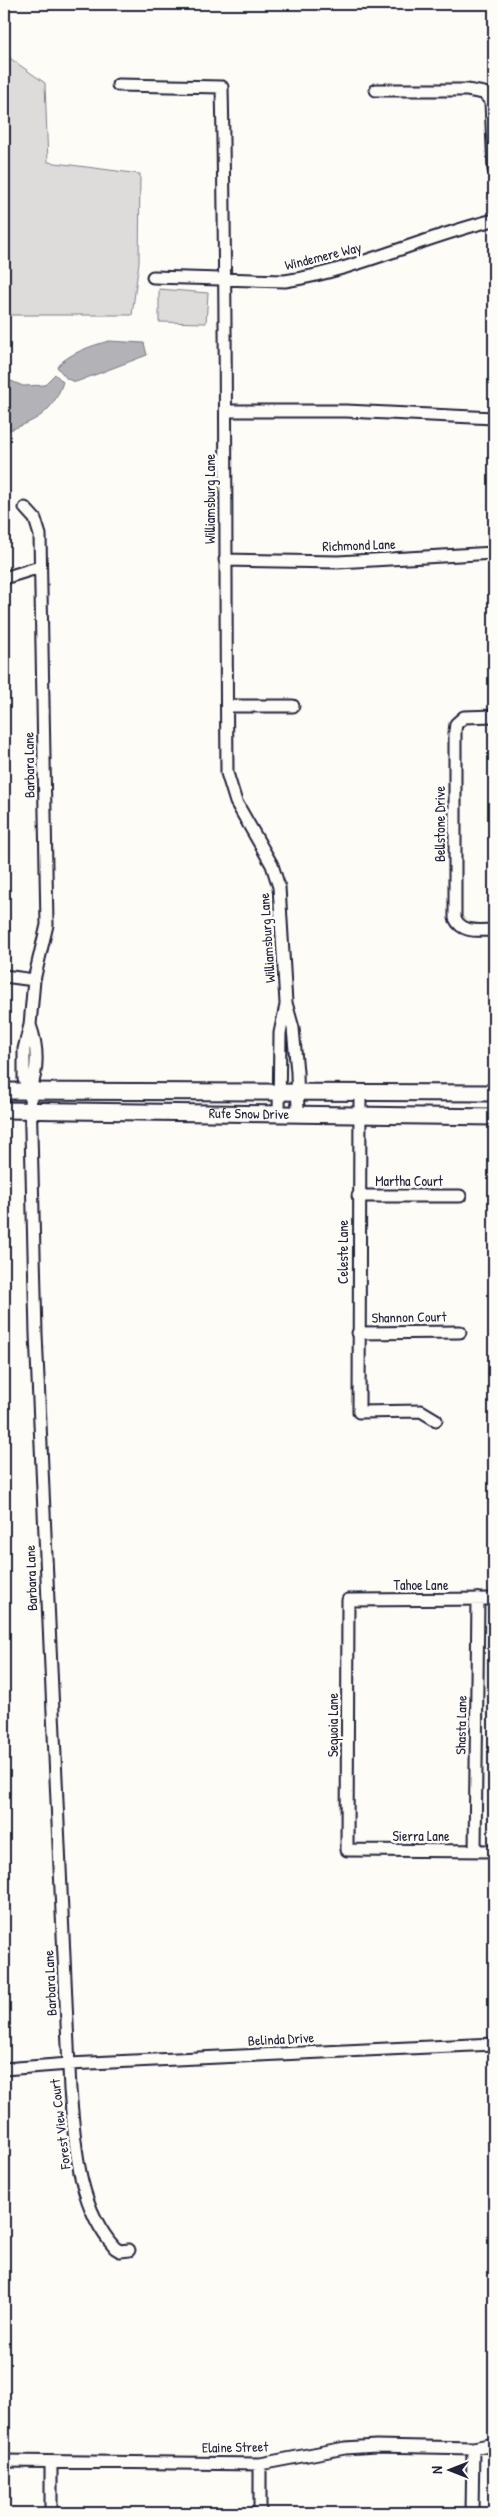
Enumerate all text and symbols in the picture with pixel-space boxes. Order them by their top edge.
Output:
street label: Windemere Way [283,237,364,275]
street label: Williamsburg Lane [200,454,220,544]
street label: Richmond Lane [322,534,397,555]
street label: Barbara Lane [18,731,39,798]
street label: Bellstone Drive [430,786,449,862]
street label: Williamsburg Lane [254,892,280,984]
street label: Rufe Snow Drive [209,1103,290,1123]
street label: Martha Court [375,1171,443,1190]
street label: Celeste Lane [333,1220,352,1284]
street label: Shannon Court [371,1306,447,1327]
street label: Barbara Lane [20,1544,41,1611]
street label: Tahoe Lane [394,1575,449,1594]
street label: Sequoia Lane [323,1692,343,1757]
street label: Shasta Lane [450,1695,471,1755]
street label: Sierra Lane [392,1826,450,1845]
street label: Barbara Lane [38,1949,61,2016]
street label: Belinda Drive [247,2027,315,2050]
street label: Forest View Court [45,2078,75,2171]
street label: Elaine Street [202,2436,268,2457]
north arrow [426,2444,476,2494]
text: N [427,2466,446,2474]

